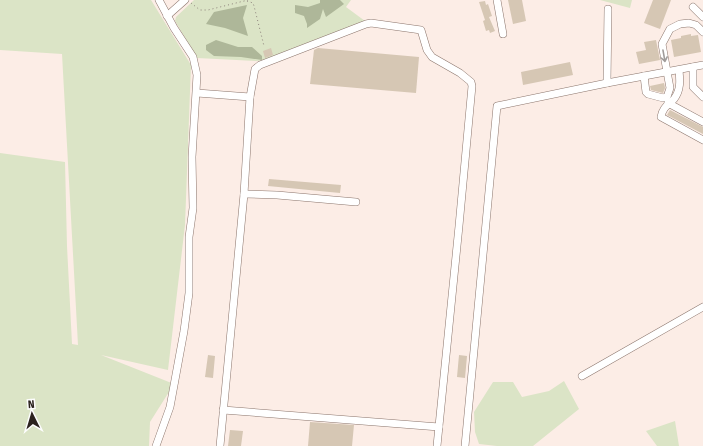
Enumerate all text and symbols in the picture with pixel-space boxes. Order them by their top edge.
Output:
one-way arrow [661,49,669,62]
north arrow [12,394,52,434]
text: N [27,398,35,411]

